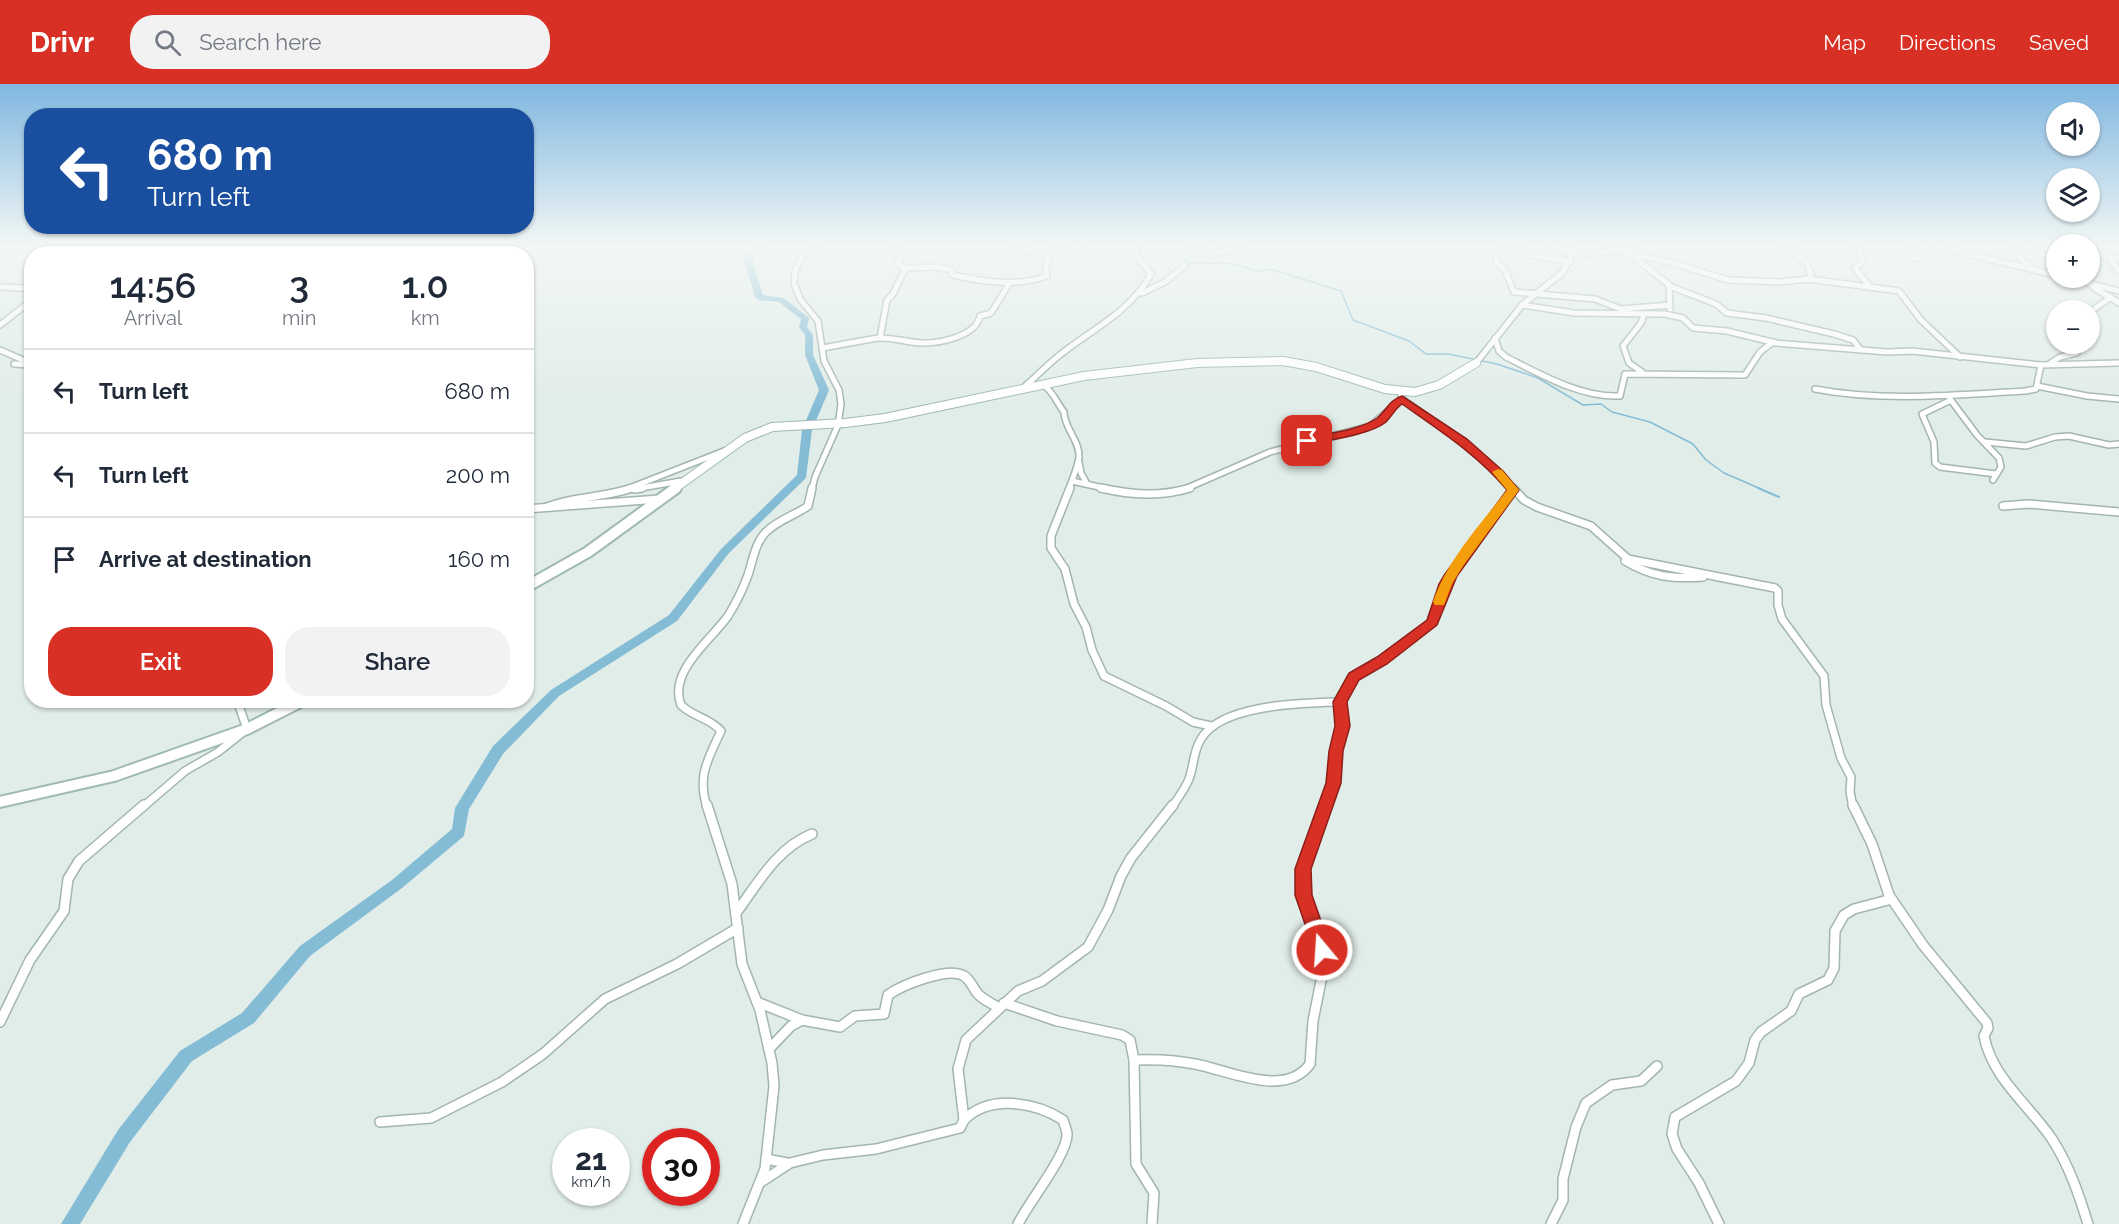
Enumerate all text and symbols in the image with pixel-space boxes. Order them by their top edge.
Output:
search box [130,15,550,69]
text: Drivr [30,26,94,59]
icon: search [151,26,184,59]
text: Search here [199,29,321,55]
text: Map [1823,30,1866,55]
text: Directions [1899,30,1996,55]
text: Saved [2029,30,2089,55]
map controls [2046,102,2100,354]
button: sound [2046,102,2100,156]
text: 680 m [147,131,273,180]
icon: left [48,132,126,210]
button: layers [2046,168,2100,222]
text: Turn left [147,181,250,212]
button: + [2046,234,2100,288]
text: 14:56 [109,264,196,306]
text: 3 [289,264,309,306]
text: 1.0 [402,264,449,306]
button: − [2046,300,2100,354]
text: Arrival [124,306,182,330]
text: min [282,306,316,330]
text: km [411,306,440,330]
icon: left [48,375,81,408]
text: Turn left [99,378,189,404]
text: 680 m [444,378,510,404]
pin [1281,415,1332,466]
icon: arrive [1290,424,1323,457]
icon: left [48,459,81,492]
text: Turn left [99,462,189,488]
text: 200 m [446,462,510,488]
icon: arrive [48,543,81,576]
text: Arrive at destination [99,546,312,572]
text: 160 m [448,546,510,572]
button: Exit [48,627,273,696]
button: Share [285,627,510,696]
position arrow [1290,918,1354,982]
speed limit sign: 30 [642,1128,720,1206]
text: 21 [575,1142,607,1177]
text: km/h [571,1173,611,1191]

